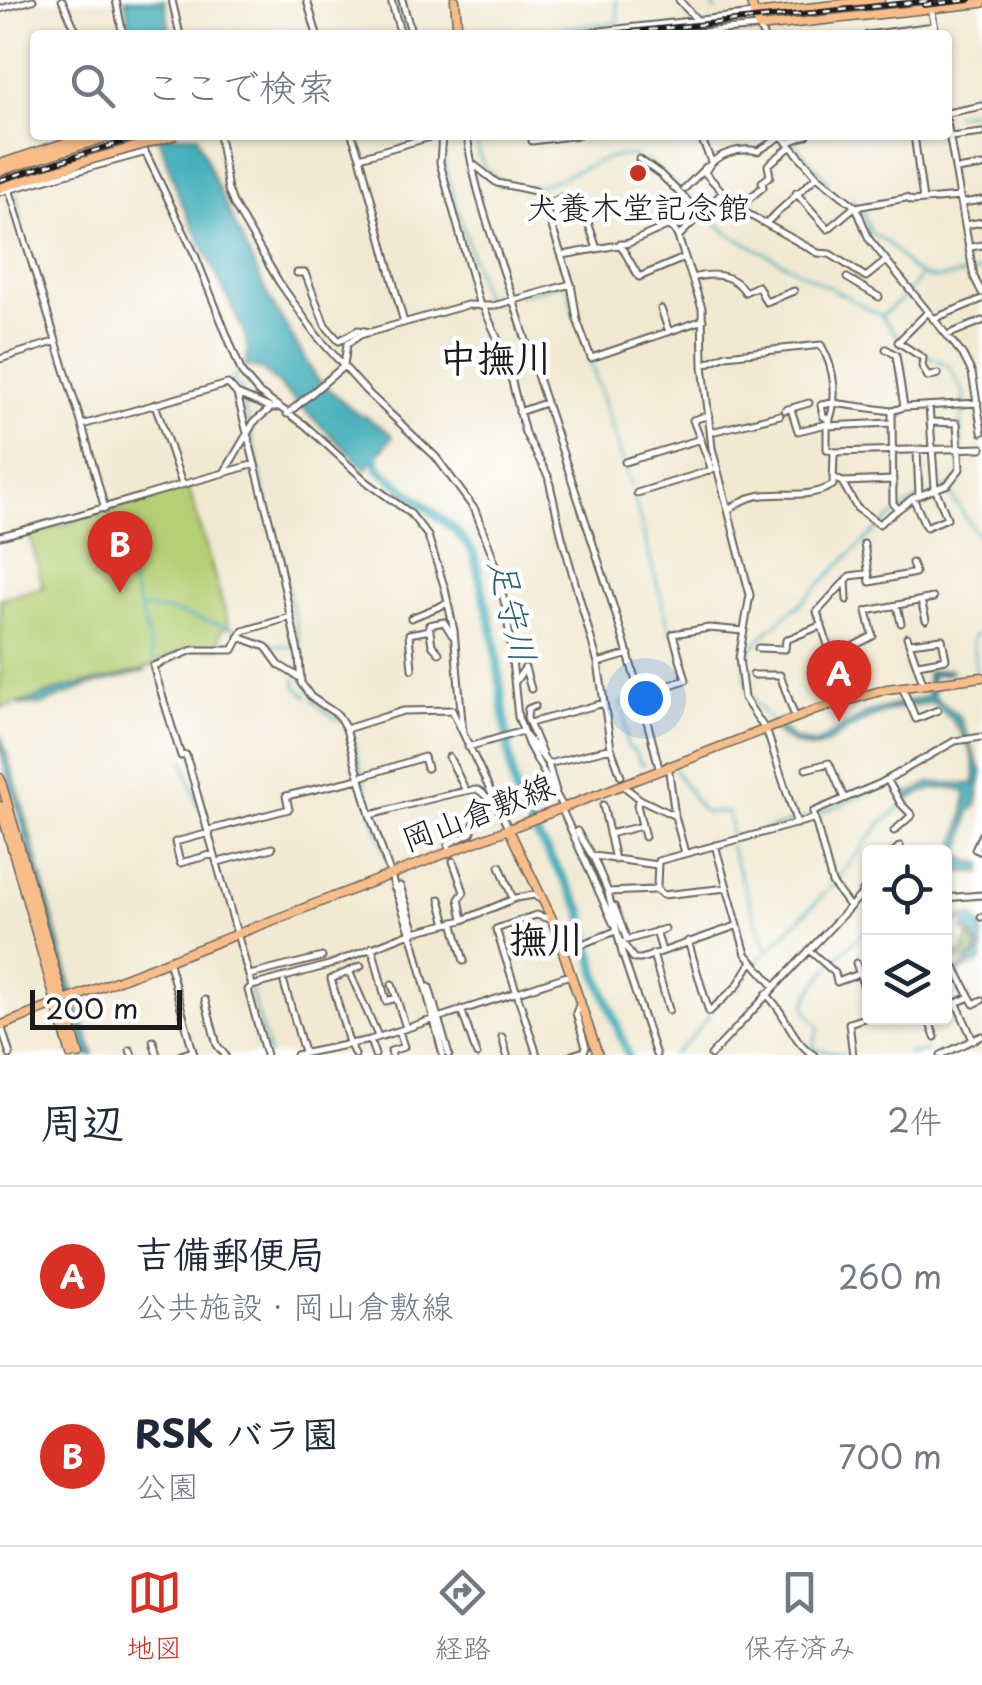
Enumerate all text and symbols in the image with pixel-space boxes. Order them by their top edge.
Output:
search box [30,30,952,140]
text: ここで検索 [145,57,335,114]
icon: search [65,58,120,113]
marker: 犬養木堂記念館 [627,162,649,184]
place label: 犬養木堂記念館 [526,182,750,230]
district label: 中撫川 [439,328,553,385]
pin: B [88,510,152,593]
water label: 足守川 [477,553,552,668]
pin: A [806,640,872,722]
your location [620,673,671,724]
street label: 岡山倉敷線 [394,760,561,862]
map controls [862,845,952,1025]
button: locate [862,845,952,935]
district label: 撫川 [509,909,585,966]
button: layers [862,935,952,1025]
scale bar [30,985,182,1030]
text: 200 m [45,986,138,1029]
text: 周辺 [40,1089,124,1152]
text: 2件 [887,1096,942,1144]
text: 吉備郵便局 [135,1224,325,1281]
text: A [60,1252,85,1300]
text: 260 m [838,1252,942,1300]
text: 公共施設 · 岡山倉敷線 [135,1281,453,1329]
text: RSK バラ園 [135,1404,339,1461]
text: B [62,1432,83,1480]
text: 700 m [838,1432,942,1480]
text: 公園 [135,1461,199,1509]
tab: 地図 [126,1565,182,1668]
tab: 経路 [435,1565,491,1668]
tab: 保存済み [744,1565,856,1668]

